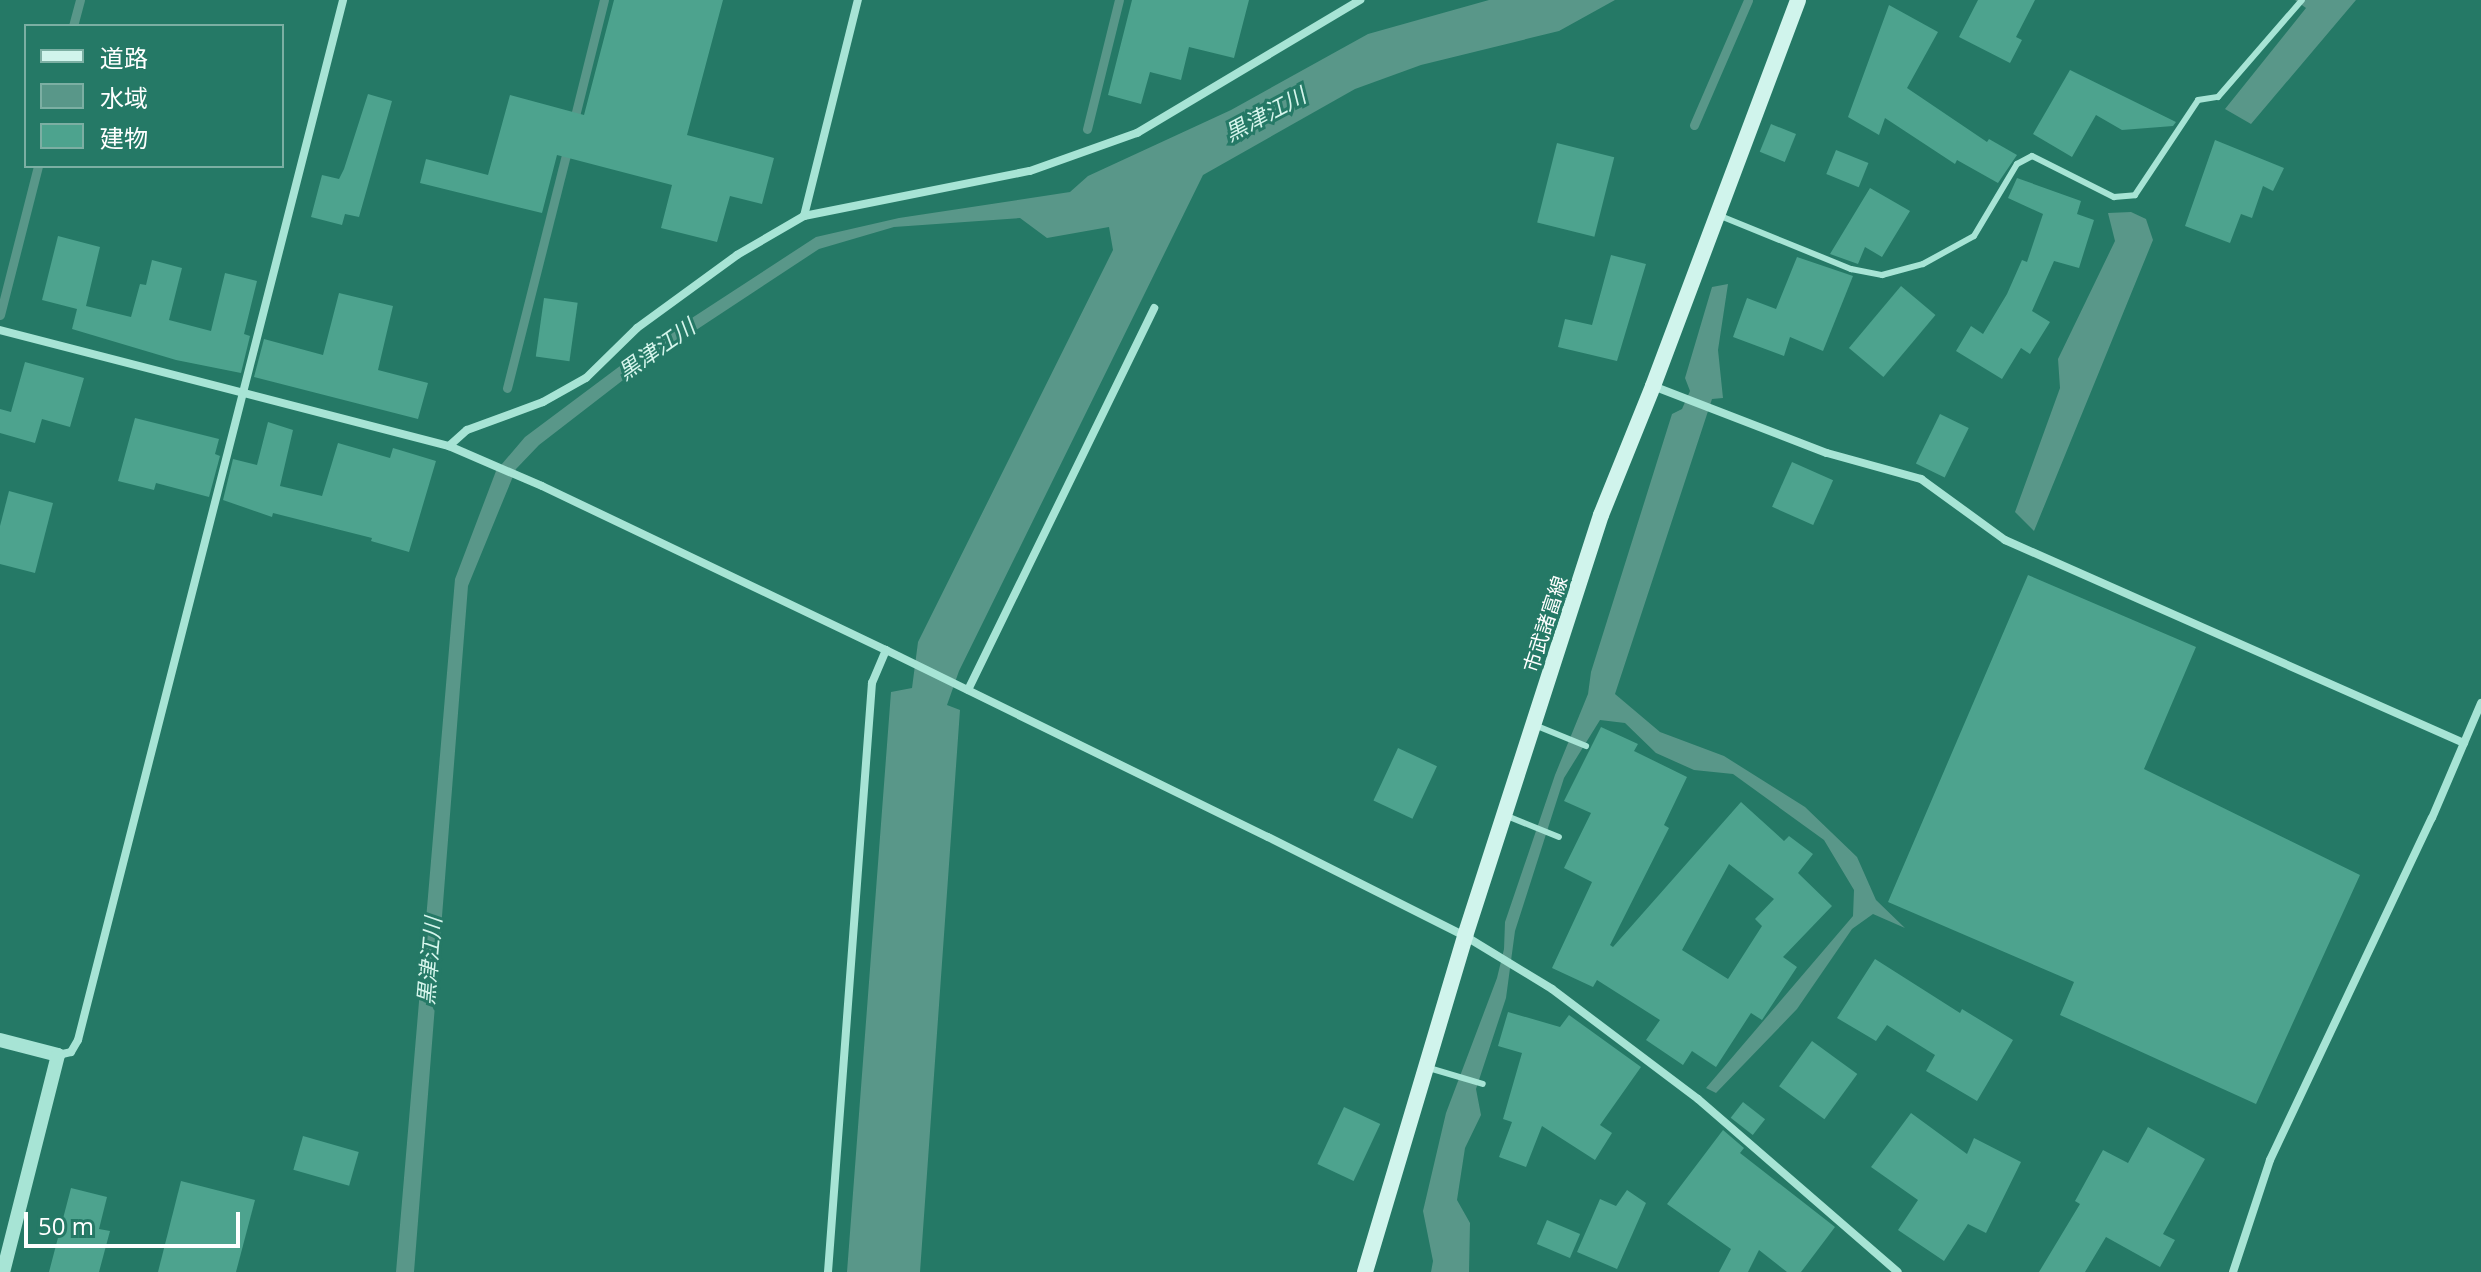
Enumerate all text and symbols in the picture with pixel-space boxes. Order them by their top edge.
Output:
legend [24,24,284,168]
text: 道路 [100,41,148,74]
text: 水域 [100,81,148,114]
water label: 黒津江川 [1220,82,1310,146]
text: 建物 [100,121,148,154]
water label: 黒津江川 [612,313,700,385]
street label: 市武諸富線 [1518,573,1572,675]
water label: 黒津江川 [412,916,446,1006]
scale bar [28,1196,244,1246]
text: 50 m [38,1209,94,1242]

